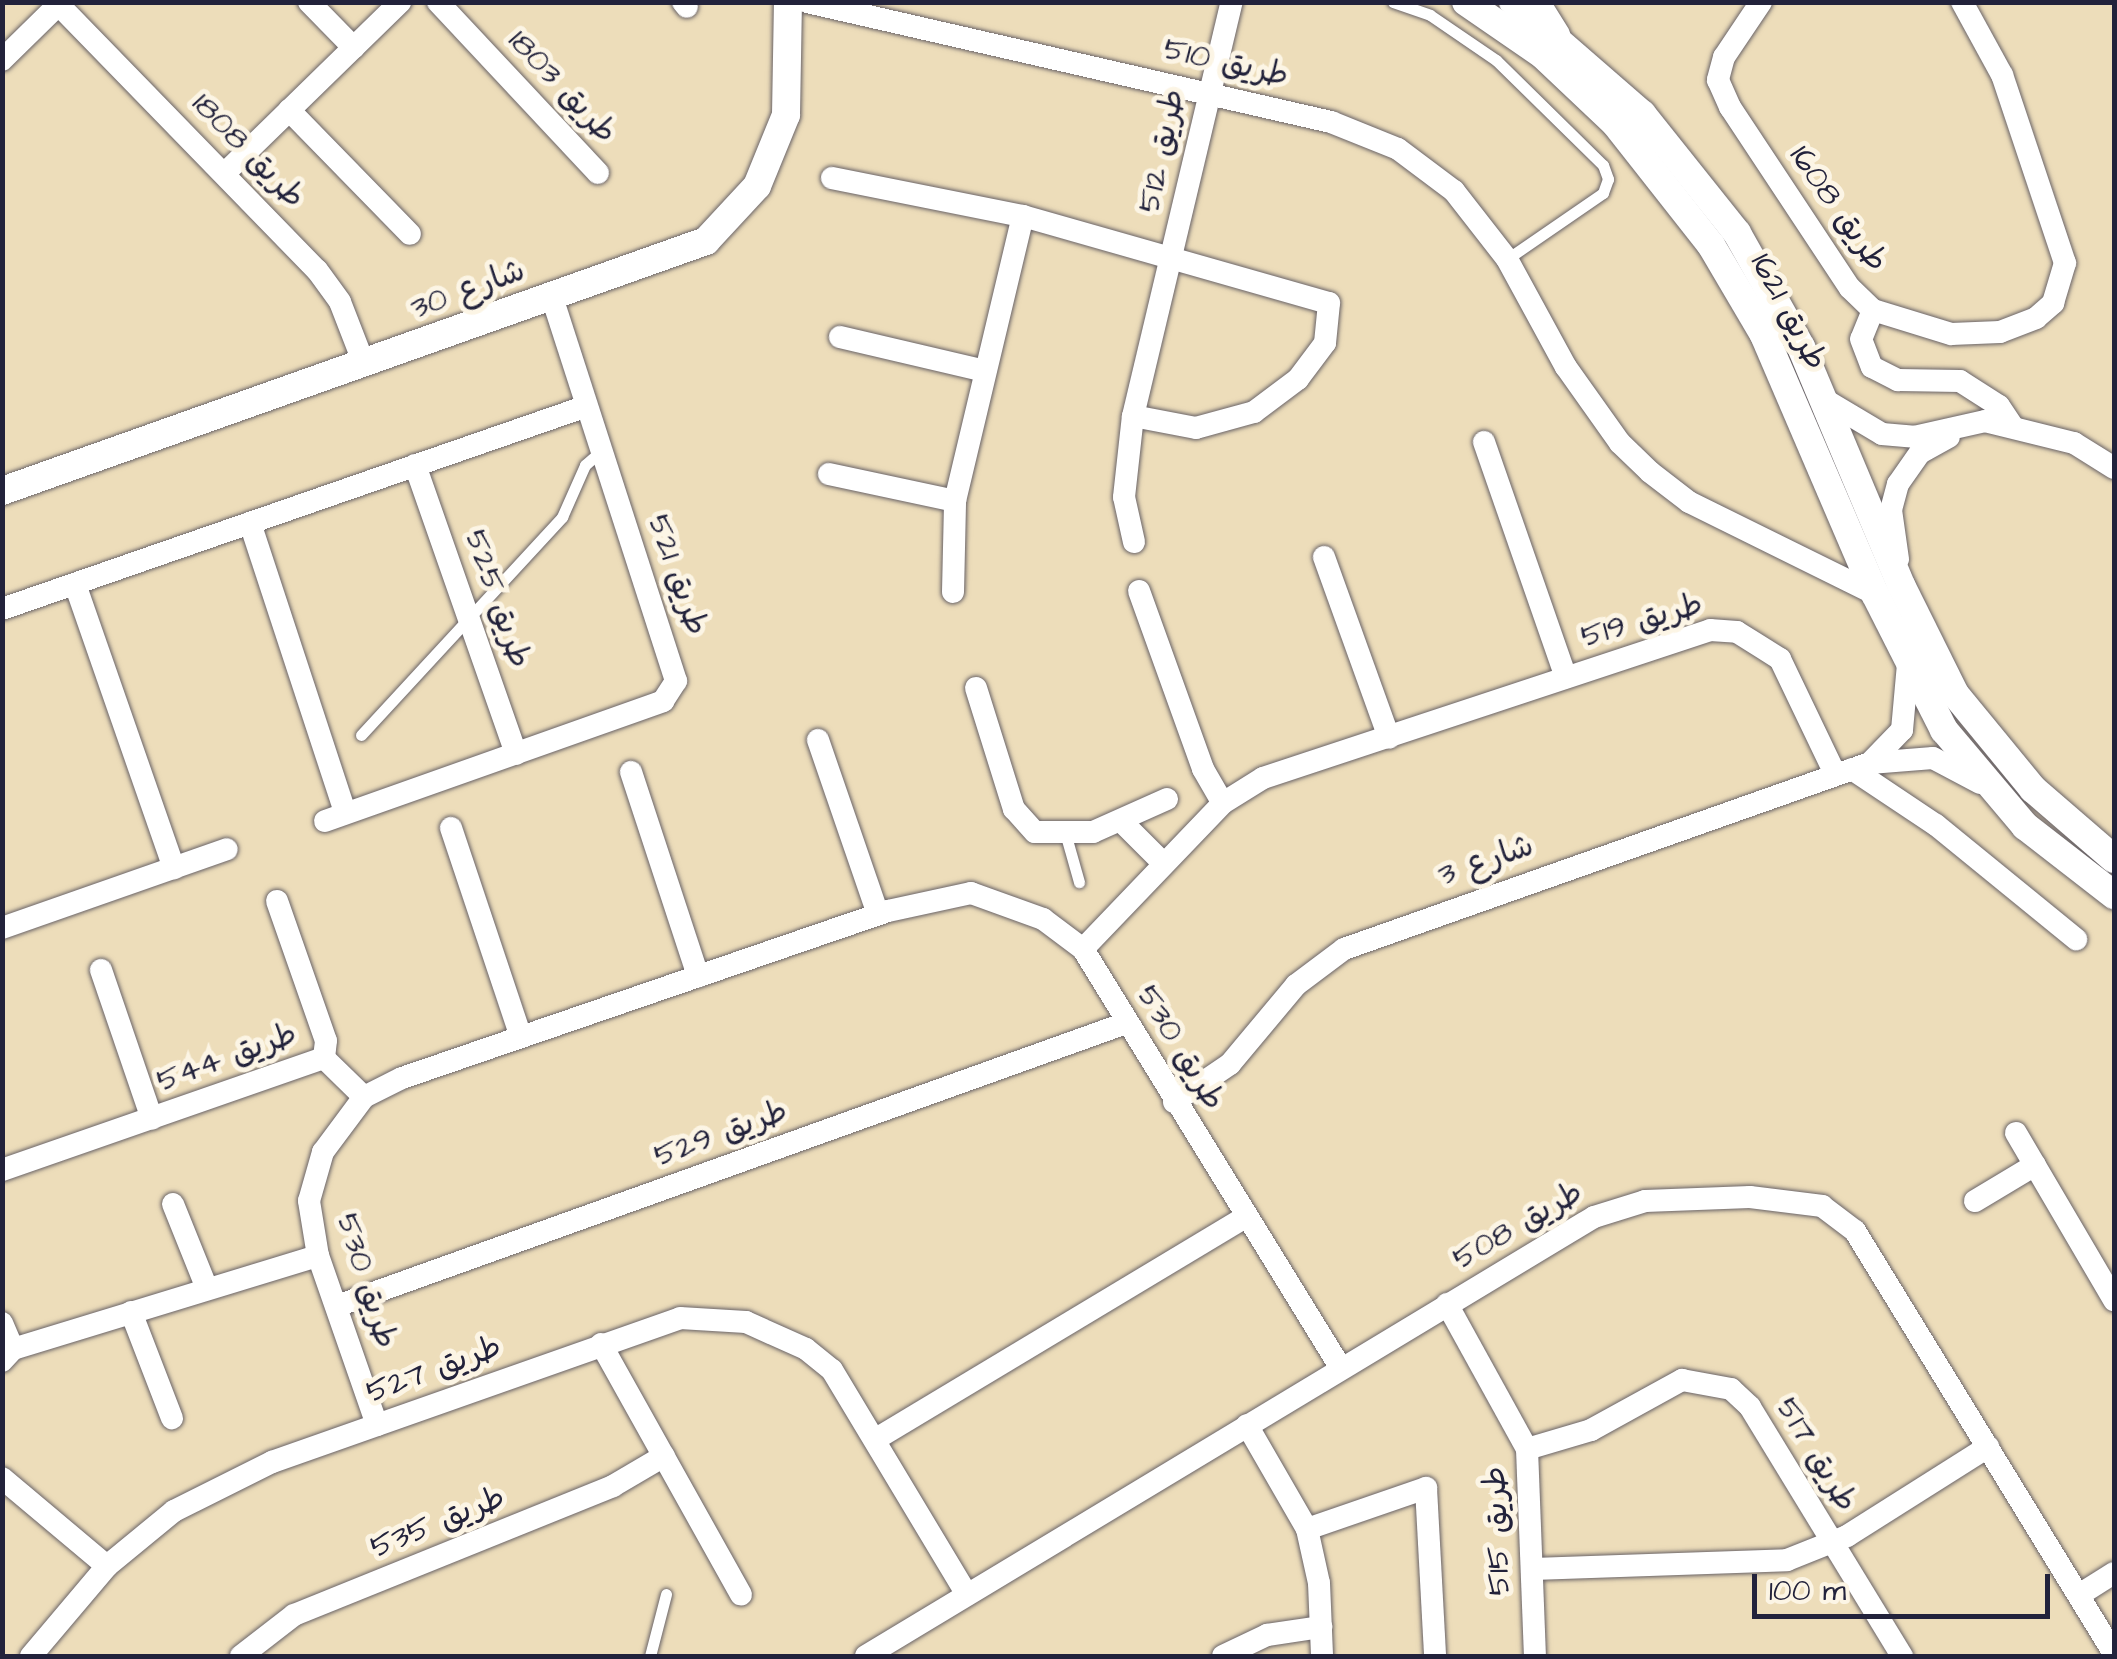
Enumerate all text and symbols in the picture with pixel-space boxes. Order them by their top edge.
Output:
street label: طريق 1803 [500,22,624,152]
street label: طريق 510 [1160,30,1292,96]
street label: طريق 1808 [184,85,312,217]
street label: طريق 512 [1130,86,1194,216]
street label: طريق 1608 [1781,139,1895,279]
street label: طريق 1621 [1741,247,1835,377]
street label: شارع 30 [406,252,530,328]
street label: طريق 521 [638,510,716,640]
street label: طريق 525 [455,525,539,673]
street label: طريق 519 [1577,585,1707,657]
street label: شارع 3 [1433,827,1539,895]
street label: طريق 530 [1128,978,1232,1118]
street label: طريق 544 [152,1015,302,1101]
street label: طريق 529 [649,1092,793,1176]
street label: طريق 508 [1446,1173,1590,1279]
street label: طريق 530 [327,1209,405,1353]
street label: طريق 527 [361,1328,507,1412]
street label: طريق 517 [1767,1391,1865,1519]
street label: طريق 515 [1477,1466,1519,1596]
street label: طريق 535 [365,1479,511,1567]
scale bar [1757,1554,2054,1616]
text: 100 m [1769,1570,1846,1612]

